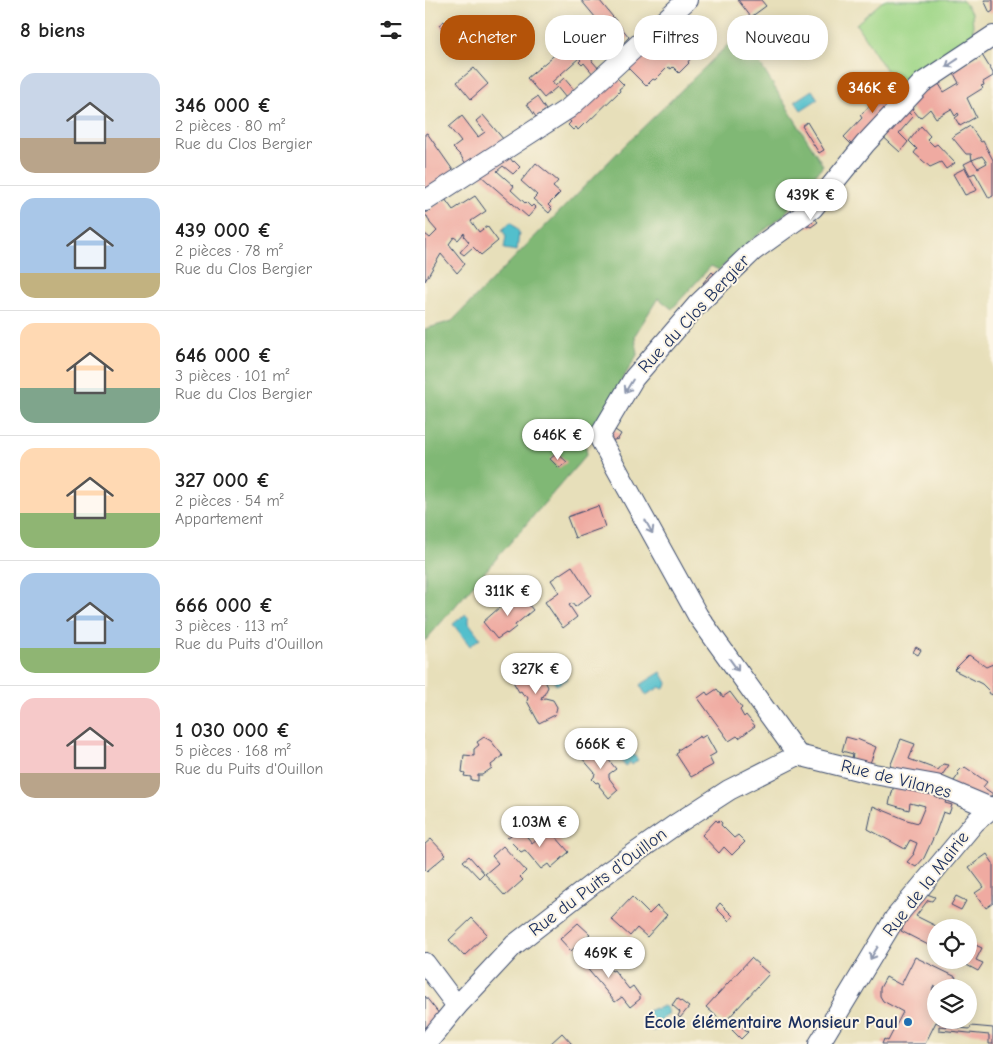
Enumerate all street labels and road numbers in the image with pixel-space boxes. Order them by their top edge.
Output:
street label: Rue du Clos Bergier [634,250,755,378]
street label: Rue de Vilanes [839,755,953,803]
street label: Rue du Puits d'Ouillon [525,823,671,941]
street label: Rue de la Mairie [878,827,974,941]

